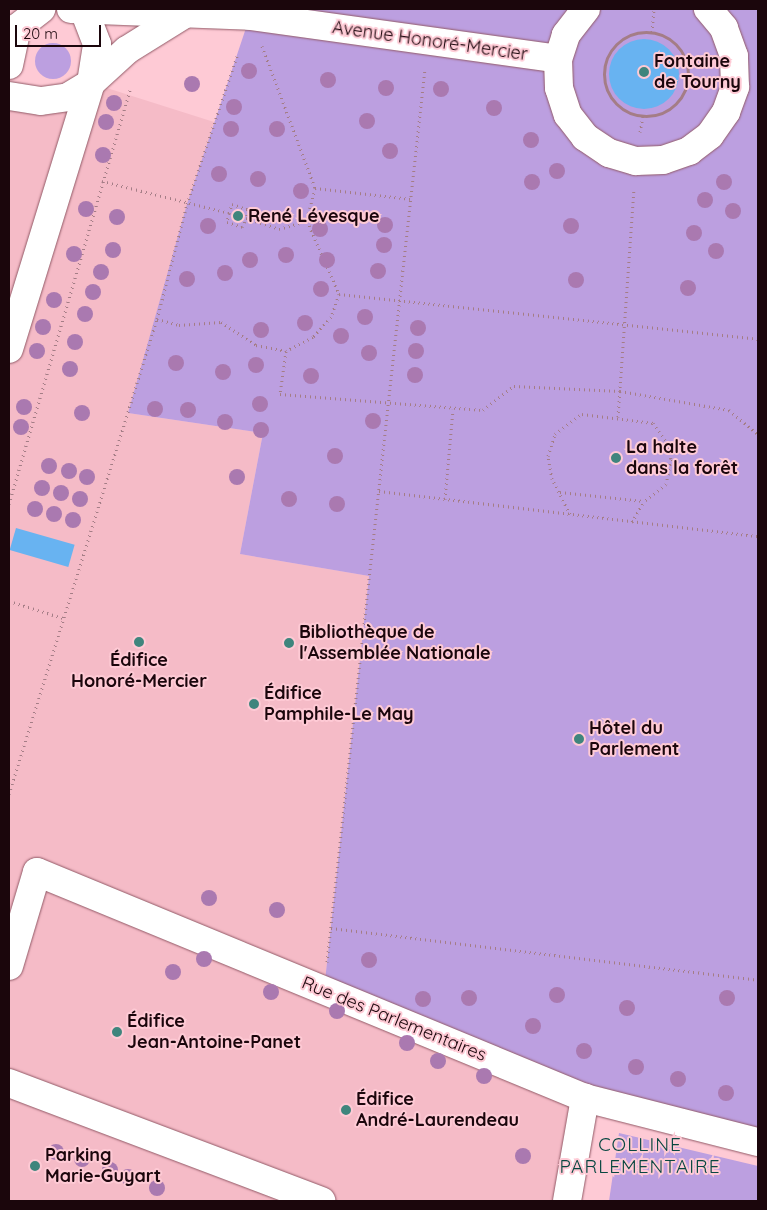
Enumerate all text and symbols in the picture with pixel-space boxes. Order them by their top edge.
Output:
scale bar [18,15,104,47]
street label: Avenue Honoré-Mercier [331,17,529,65]
text: 20 m [23,24,58,43]
place label: Fontaine de Tourny [654,51,741,94]
marker: Fontaine de Tourny [638,66,650,78]
place label: René Lévesque [248,205,380,227]
marker: René Lévesque [232,210,244,222]
place label: La halte dans la forêt [626,437,738,479]
marker: La halte dans la forêt [610,452,622,464]
place label: Bibliothèque de l'Assemblée Nationale [299,622,491,664]
marker: Édifice Honoré-Mercier [133,636,145,648]
marker: Bibliothèque de l'Assemblée Nationale [283,637,295,649]
place label: Édifice Honoré-Mercier [71,650,207,692]
place label: Édifice Pamphile-Le May [264,683,414,726]
marker: Édifice Pamphile-Le May [248,698,260,710]
place label: Hôtel du Parlement [589,718,679,761]
marker: Hôtel du Parlement [573,733,585,745]
street label: Rue des Parlementaires [299,972,489,1066]
place label: Édifice Jean-Antoine-Panet [127,1011,301,1054]
marker: Édifice Jean-Antoine-Panet [111,1026,123,1038]
place label: Édifice André-Laurendeau [356,1089,519,1132]
marker: Édifice André-Laurendeau [340,1104,352,1116]
district label: COLLINE PARLEMENTAIRE [558,1134,722,1178]
place label: Parking Marie-Guyart [45,1145,161,1188]
marker: Parking Marie-Guyart [29,1160,41,1172]

